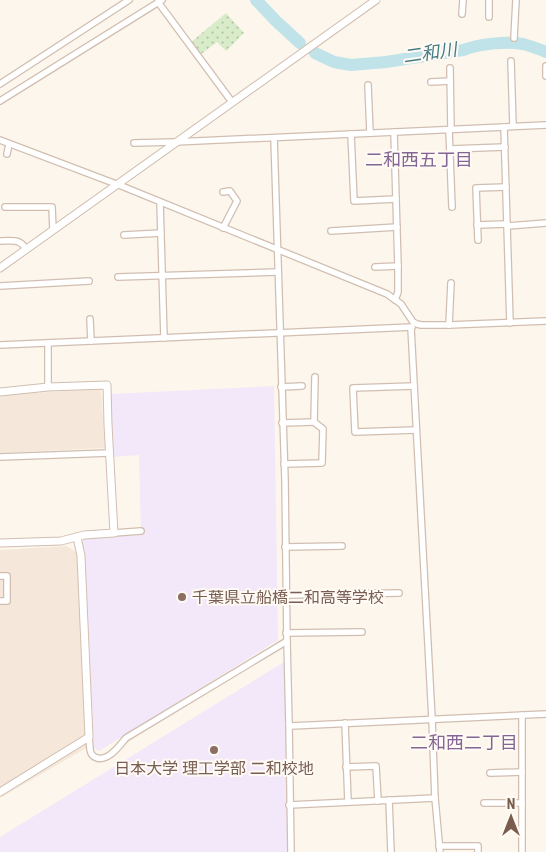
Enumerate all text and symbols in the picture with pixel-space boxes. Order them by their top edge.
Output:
water label: 二和川 [402,38,460,67]
district label: 二和西五丁目 [365,149,473,170]
place label: 千葉県立船橋二和高等学校 [192,588,384,607]
marker: 千葉県立船橋二和高等学校 [176,591,188,603]
district label: 二和西二丁目 [410,732,518,753]
marker: 日本大学 理工学部 二和校地 [208,744,220,756]
place label: 日本大学 理工学部 二和校地 [114,759,314,778]
north arrow [486,792,536,842]
text: N [507,796,515,812]

